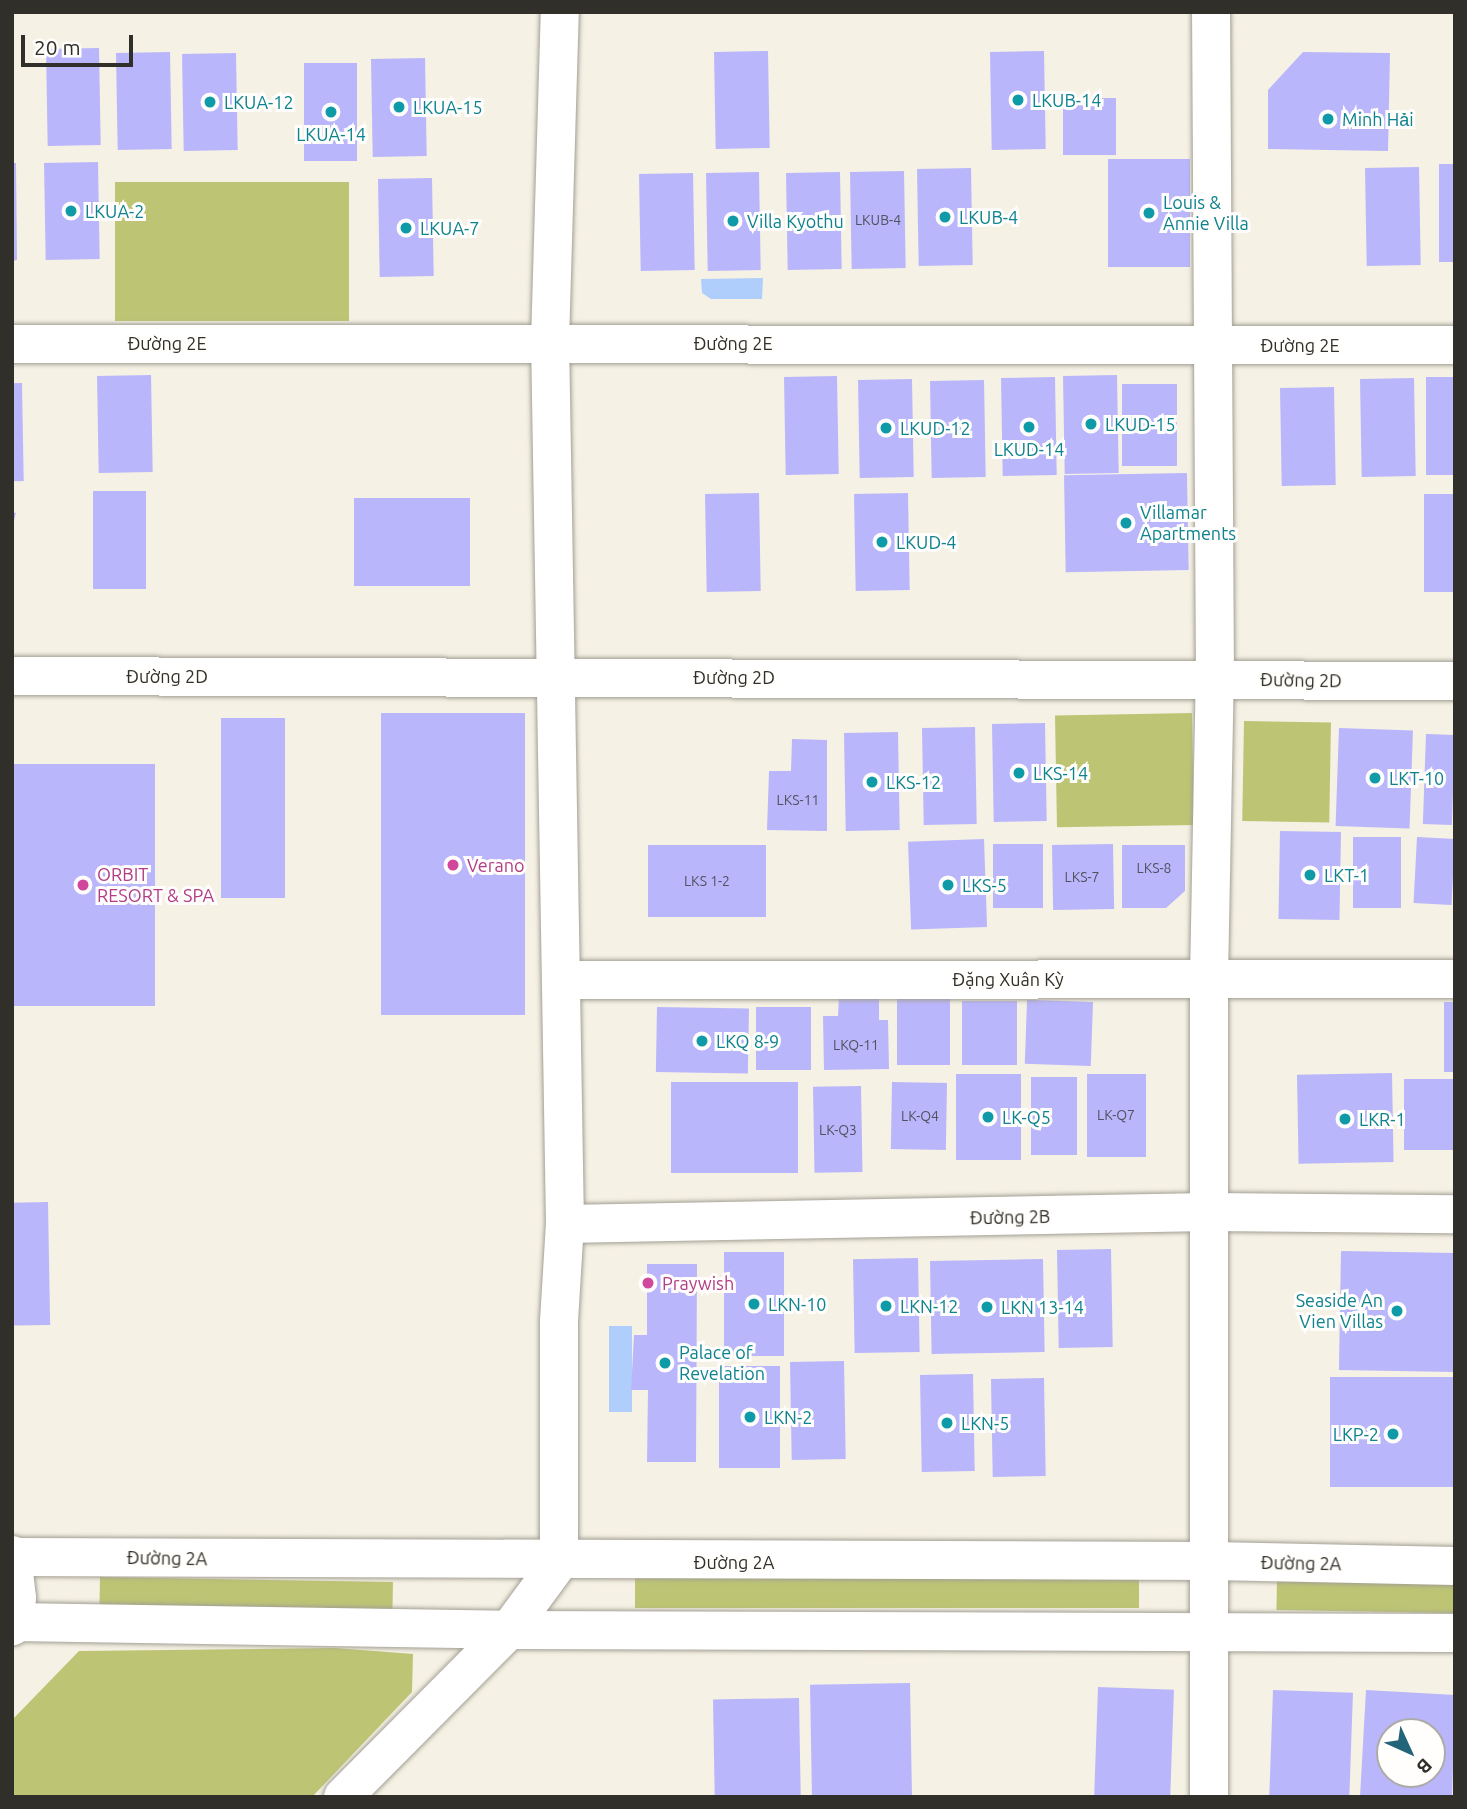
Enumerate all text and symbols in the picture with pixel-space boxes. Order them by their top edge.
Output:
scale bar [24,21,136,65]
text: 20 m [34,35,81,59]
place label: LKUB-14 [1032,89,1101,111]
place label: LKUA-12 [224,91,294,113]
marker: LKUB-14 [1010,92,1026,108]
marker: LKUA-12 [202,94,218,110]
place label: LKUA-15 [413,96,483,118]
marker: LKUA-15 [391,99,407,115]
marker: LKUA-14 [323,104,339,120]
place label: Minh Hải [1342,108,1414,130]
marker: Minh Hải [1320,111,1336,127]
place label: LKUA-14 [296,123,366,145]
place label: Louis & Annie Villa [1163,192,1249,234]
place label: LKUA-2 [85,200,144,222]
marker: LKUA-2 [63,203,79,219]
marker: Louis & Annie Villa [1141,205,1157,221]
place label: LKUB-4 [959,206,1018,228]
marker: LKUB-4 [937,209,953,225]
place label: Villa Kyothu [747,210,844,232]
house number: LKUB-4 [855,212,901,228]
marker: Villa Kyothu [725,213,741,229]
place label: LKUA-7 [420,217,479,239]
marker: LKUA-7 [398,220,414,236]
street label: Đường 2E [127,332,207,354]
street label: Đường 2E [693,332,773,354]
street label: Đường 2E [1260,334,1340,356]
place label: LKUD-15 [1105,413,1176,435]
marker: LKUD-15 [1083,416,1099,432]
place label: LKUD-12 [900,417,971,439]
marker: LKUD-14 [1021,419,1037,435]
marker: LKUD-12 [878,420,894,436]
place label: LKUD-14 [994,438,1064,460]
place label: Villamar Apartments [1140,502,1236,544]
marker: Villamar Apartments [1118,515,1134,531]
place label: LKUD-4 [896,531,957,553]
marker: LKUD-4 [874,534,890,550]
street label: Đường 2D [126,665,208,687]
street label: Đường 2D [693,666,775,688]
street label: Đường 2D [1260,668,1342,692]
place label: LKS-14 [1033,762,1088,784]
marker: LKS-14 [1011,765,1027,781]
place label: LKT-10 [1389,767,1444,789]
marker: LKT-10 [1367,770,1383,786]
place label: LKS-12 [886,771,941,793]
marker: LKS-12 [864,774,880,790]
house number: LKS-11 [777,792,819,808]
place label: Verano [467,854,525,876]
marker: Verano [445,857,461,873]
house number: LKS-8 [1137,860,1171,876]
place label: ORBIT RESORT & SPA [97,864,214,906]
place label: LKT-1 [1324,864,1369,886]
marker: LKT-1 [1302,867,1318,883]
house number: LKS-7 [1065,869,1099,885]
house number: LKS 1-2 [684,873,730,889]
place label: LKS-5 [962,874,1007,896]
marker: ORBIT RESORT & SPA [75,877,91,893]
marker: LKS-5 [940,877,956,893]
street label: Đặng Xuân Kỳ [952,968,1064,990]
place label: LKQ 8-9 [716,1030,779,1052]
marker: LKQ 8-9 [694,1033,710,1049]
house number: LKQ-11 [833,1037,879,1053]
place label: LK-Q5 [1002,1106,1051,1128]
house number: LK-Q7 [1097,1107,1135,1123]
house number: LK-Q4 [901,1108,939,1124]
place label: LKR-1 [1359,1108,1406,1130]
marker: LK-Q5 [980,1109,996,1125]
marker: LKR-1 [1337,1111,1353,1127]
house number: LK-Q3 [819,1122,857,1138]
street label: Đường 2B [970,1205,1050,1229]
place label: Praywish [662,1272,734,1294]
marker: Praywish [640,1275,656,1291]
place label: Seaside An Vien Villas [1296,1290,1383,1332]
place label: LKN-10 [768,1293,826,1315]
place label: LKN-12 [900,1295,958,1317]
marker: LKN-10 [746,1296,762,1312]
place label: LKN 13-14 [1001,1296,1084,1318]
marker: LKN-12 [878,1298,894,1314]
marker: LKN 13-14 [979,1299,995,1315]
marker: Seaside An Vien Villas [1389,1303,1405,1319]
place label: Palace of Revelation [679,1342,765,1384]
marker: Palace of Revelation [657,1355,673,1371]
place label: LKN-2 [764,1406,812,1428]
marker: LKN-2 [742,1409,758,1425]
place label: LKN-5 [961,1412,1009,1434]
marker: LKN-5 [939,1415,955,1431]
place label: LKP-2 [1333,1423,1379,1445]
marker: LKP-2 [1385,1426,1401,1442]
street label: Đường 2A [126,1546,208,1570]
street label: Đường 2A [694,1551,774,1573]
street label: Đường 2A [1260,1551,1342,1575]
north arrow [1376,1718,1446,1788]
text: B [1412,1754,1437,1779]

